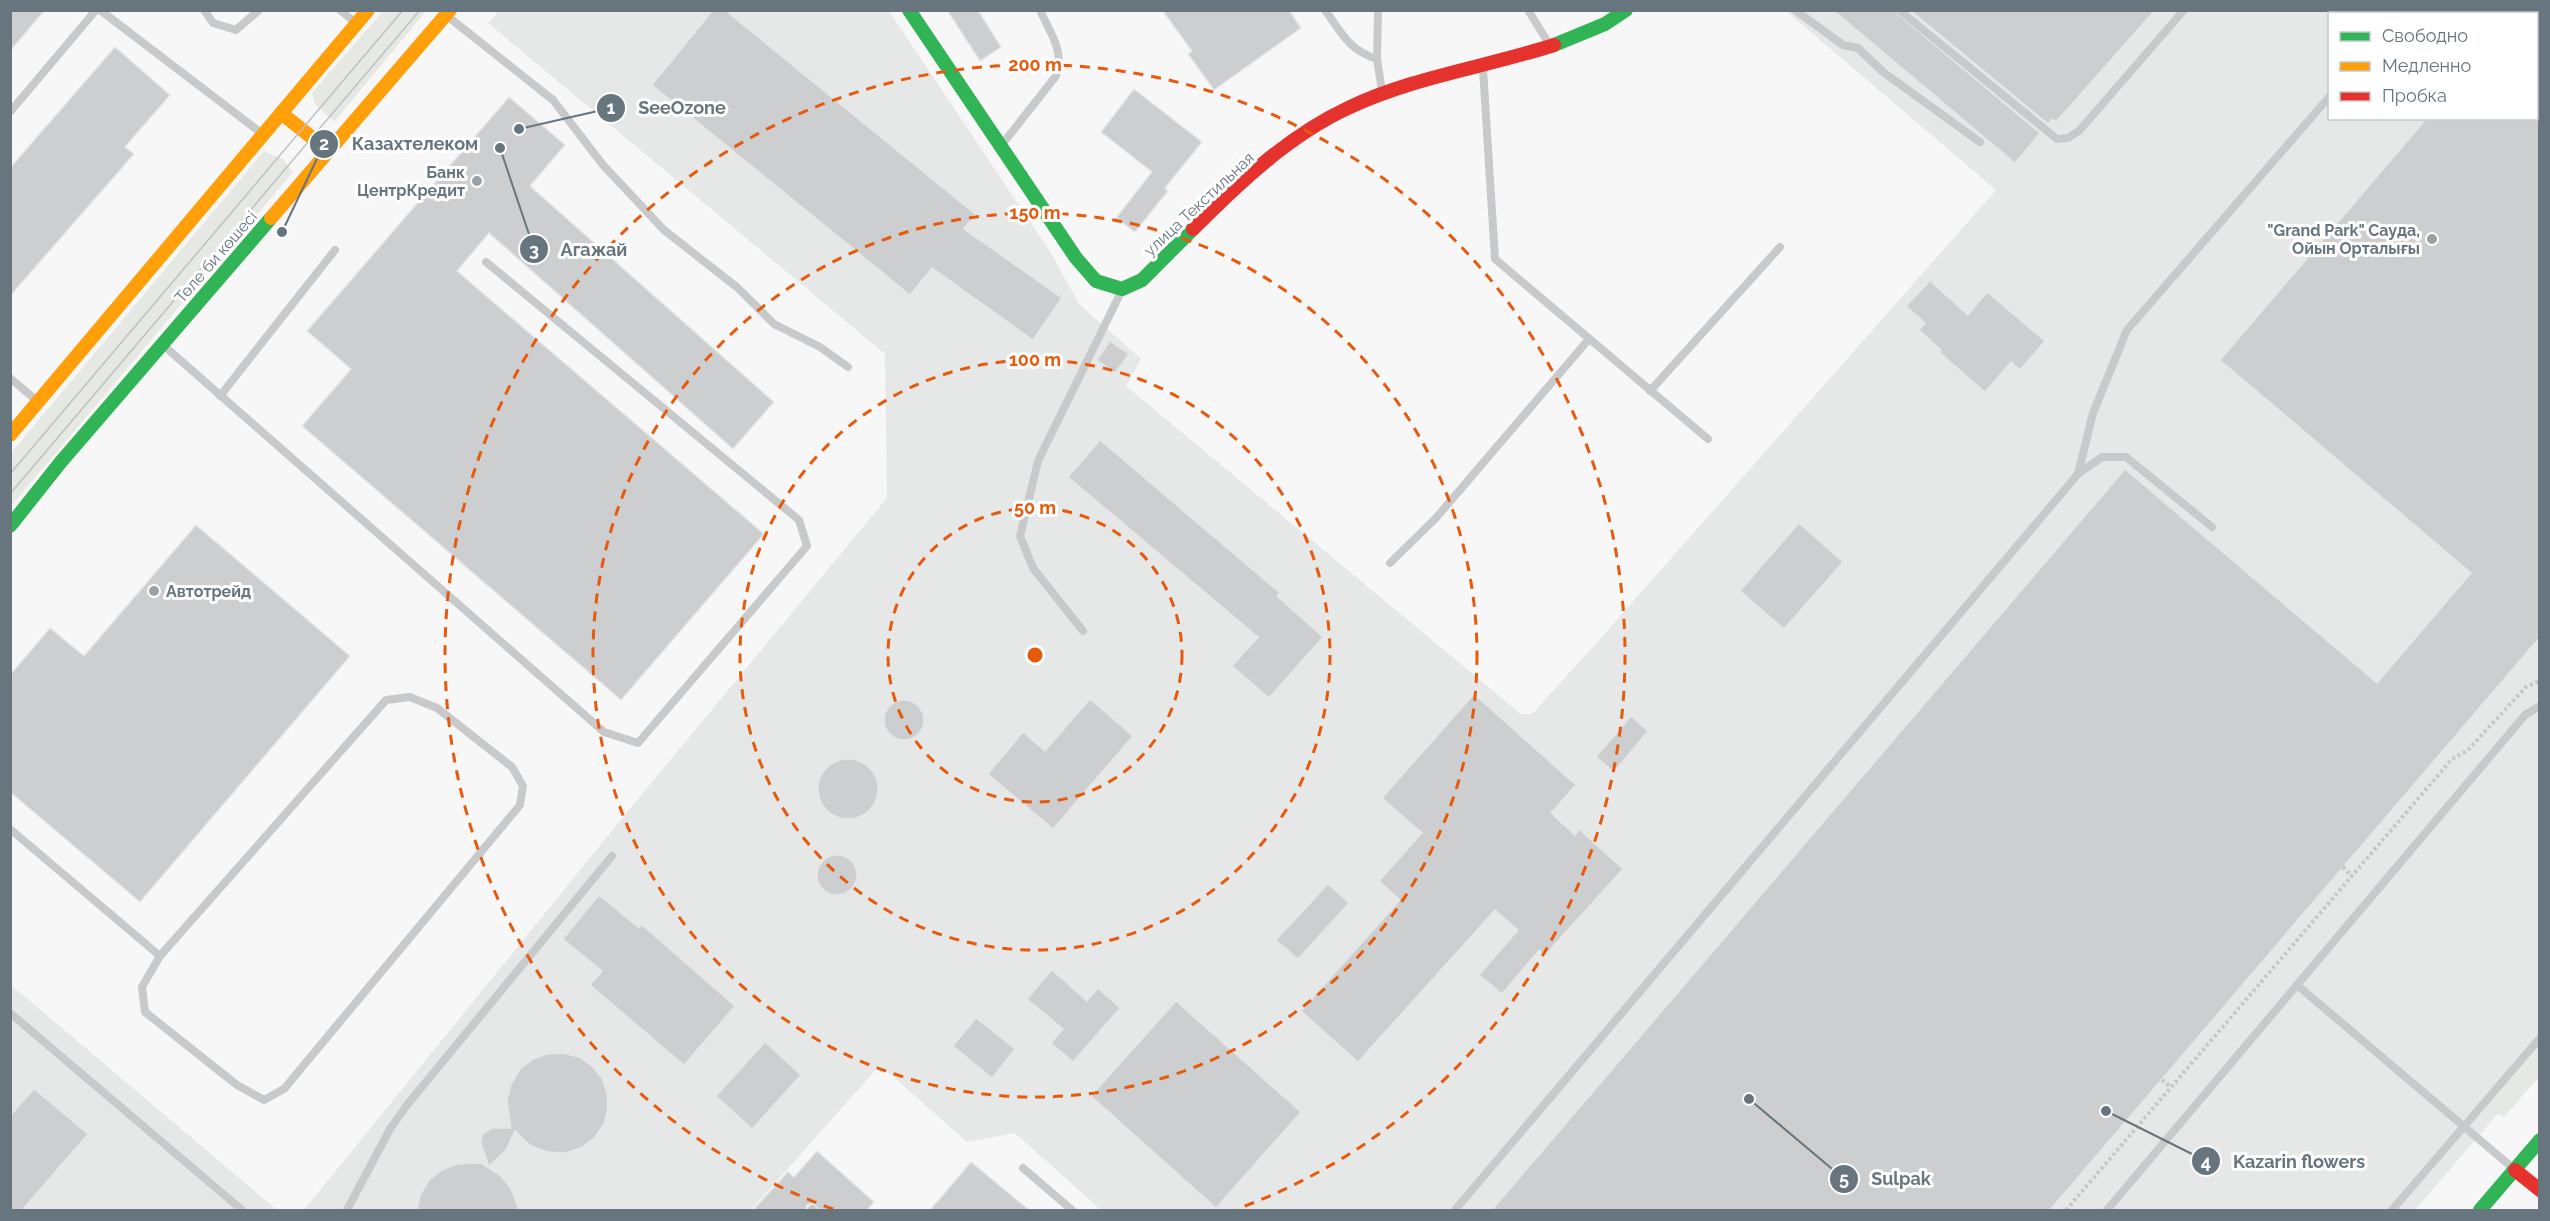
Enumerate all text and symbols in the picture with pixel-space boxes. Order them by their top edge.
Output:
legend [2328,12,2538,120]
text: Свободно [2382,25,2468,46]
text: 200 m [1008,54,1062,75]
text: Медленно [2382,55,2471,76]
text: Пробка [2382,85,2447,106]
callout: SeeОzone [596,90,737,126]
text: 1 [607,97,616,118]
text: SeeОzone [638,97,726,118]
callout: Казахтелеком [309,126,490,162]
text: 2 [319,133,329,154]
text: Казахтелеком [352,133,478,154]
street label: улица Текстильная [1140,148,1258,260]
place label: Банк ЦентрКредит [357,163,465,200]
marker: Банк ЦентрКредит [470,174,484,188]
text: 150 m [1010,202,1061,223]
street label: Төле би көшесі [171,207,261,307]
place label: "Grand Park" Сауда, Ойын Орталығы [2267,221,2420,258]
callout: Агажай [519,231,640,267]
marker: "Grand Park" Сауда, Ойын Орталығы [2425,232,2439,246]
text: 3 [529,239,539,260]
text: Агажай [561,239,627,260]
text: 100 m [1009,349,1061,370]
text: 50 m [1014,497,1056,518]
place label: Автотрейд [166,582,251,601]
marker: Автотрейд [147,584,161,598]
centre of rings [1025,645,1045,665]
callout: Kazarin flowers [2191,1143,2377,1179]
text: 4 [2201,1151,2211,1172]
text: Kazarin flowers [2233,1151,2365,1172]
callout: Sulpak [1829,1161,1942,1197]
text: 5 [1839,1168,1849,1189]
text: Sulpak [1871,1168,1932,1189]

